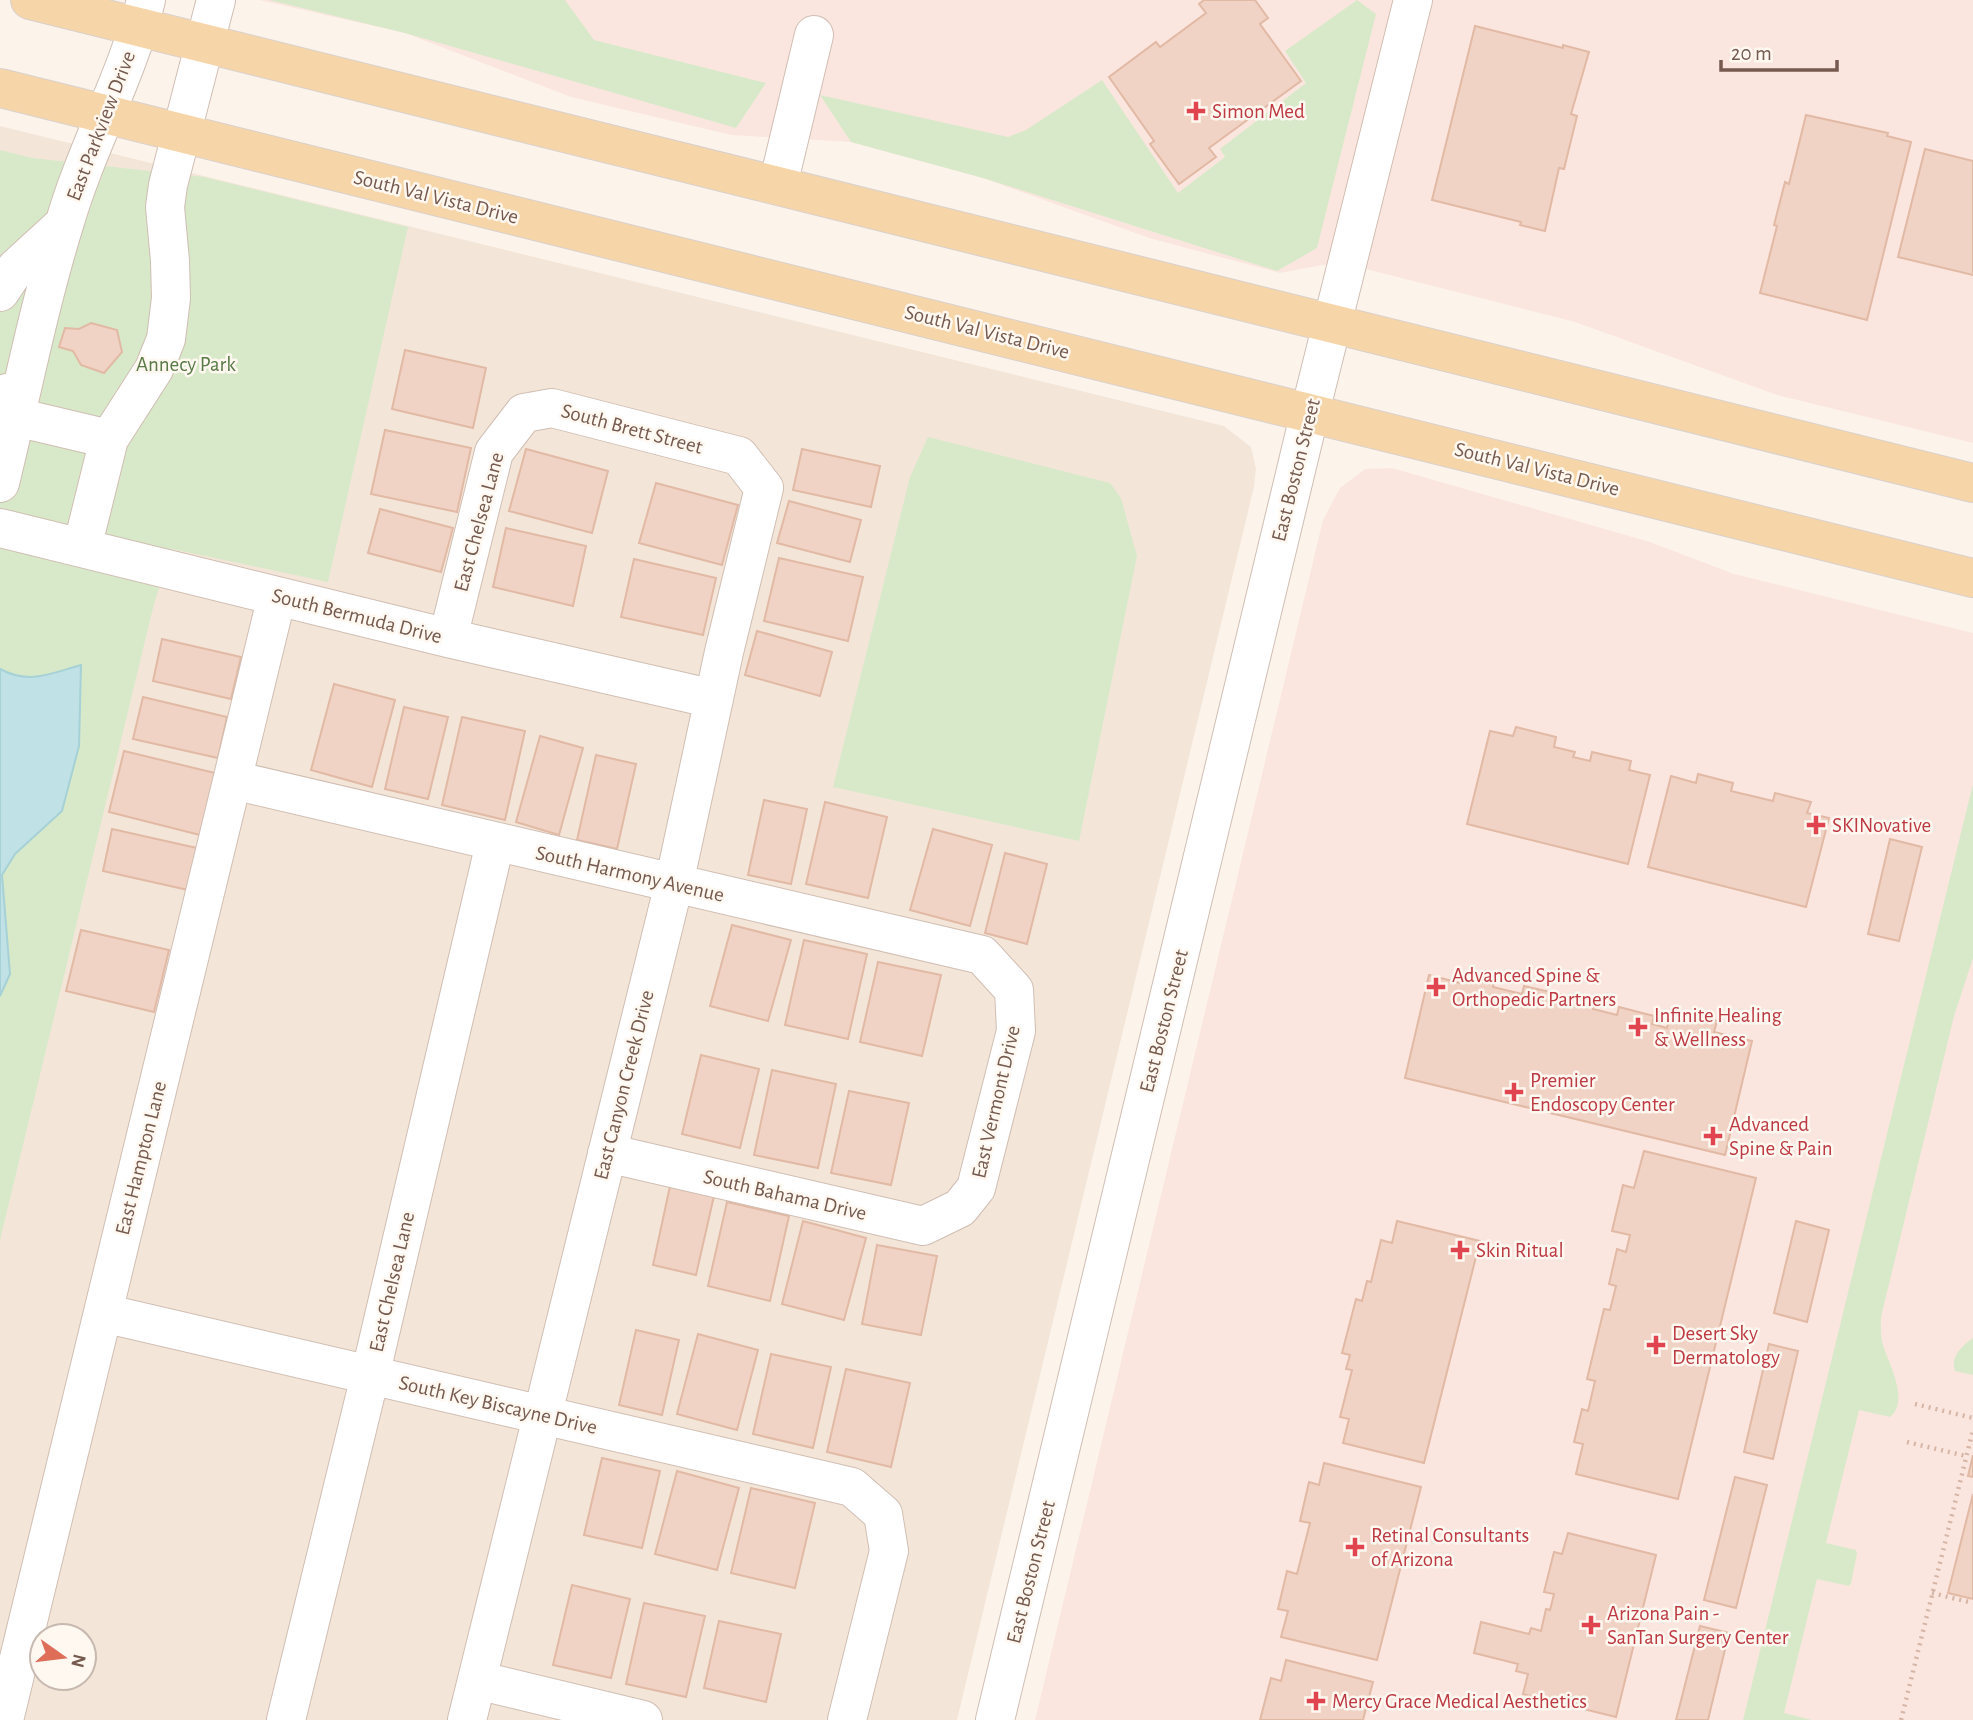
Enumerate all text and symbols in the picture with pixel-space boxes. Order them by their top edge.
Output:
scale bar [1721,28,1836,72]
text: 20 m [1731,43,1772,64]
street label: East Parkview Drive [63,48,139,204]
marker: Simon Med [1186,101,1206,121]
place label: Simon Med [1212,101,1305,122]
street label: South Val Vista Drive [352,166,520,228]
street label: South Val Vista Drive [903,301,1071,363]
park label: Annecy Park [136,354,236,375]
street label: East Boston Street [1268,396,1324,544]
street label: South Brett Street [559,400,705,458]
street label: South Val Vista Drive [1453,438,1621,500]
street label: East Chelsea Lane [450,450,508,594]
street label: South Bermuda Drive [270,585,444,647]
marker: SKINovative [1806,815,1826,835]
place label: SKINovative [1832,815,1931,836]
street label: South Harmony Avenue [534,842,726,906]
street label: East Boston Street [1136,947,1192,1095]
place label: Advanced Spine & Orthopedic Partners [1452,965,1616,1010]
marker: Advanced Spine & Orthopedic Partners [1426,977,1446,997]
street label: East Canyon Creek Drive [590,988,658,1182]
place label: Infinite Healing & Wellness [1654,1005,1783,1050]
marker: Infinite Healing & Wellness [1628,1017,1648,1037]
street label: East Vermont Drive [968,1023,1024,1181]
place label: Premier Endoscopy Center [1530,1070,1675,1115]
street label: East Hampton Lane [112,1079,170,1237]
marker: Premier Endoscopy Center [1504,1082,1524,1102]
place label: Advanced Spine & Pain [1729,1114,1833,1159]
marker: Advanced Spine & Pain [1703,1126,1723,1146]
street label: South Bahama Drive [701,1166,869,1224]
street label: East Chelsea Lane [366,1210,418,1354]
marker: Skin Ritual [1450,1240,1470,1260]
place label: Skin Ritual [1476,1240,1564,1261]
place label: Desert Sky Dermatology [1672,1323,1780,1368]
marker: Desert Sky Dermatology [1646,1335,1666,1355]
street label: South Key Biscayne Drive [397,1372,599,1438]
street label: East Boston Street [1003,1498,1059,1646]
place label: Retinal Consultants of Arizona [1371,1525,1529,1570]
marker: Retinal Consultants of Arizona [1345,1537,1365,1557]
place label: Arizona Pain - SanTan Surgery Center [1607,1603,1789,1648]
marker: Arizona Pain - SanTan Surgery Center [1581,1615,1601,1635]
north arrow [28,1622,98,1692]
text: N [67,1652,89,1669]
marker: Mercy Grace Medical Aesthetics [1306,1691,1326,1711]
place label: Mercy Grace Medical Aesthetics [1332,1691,1587,1712]

